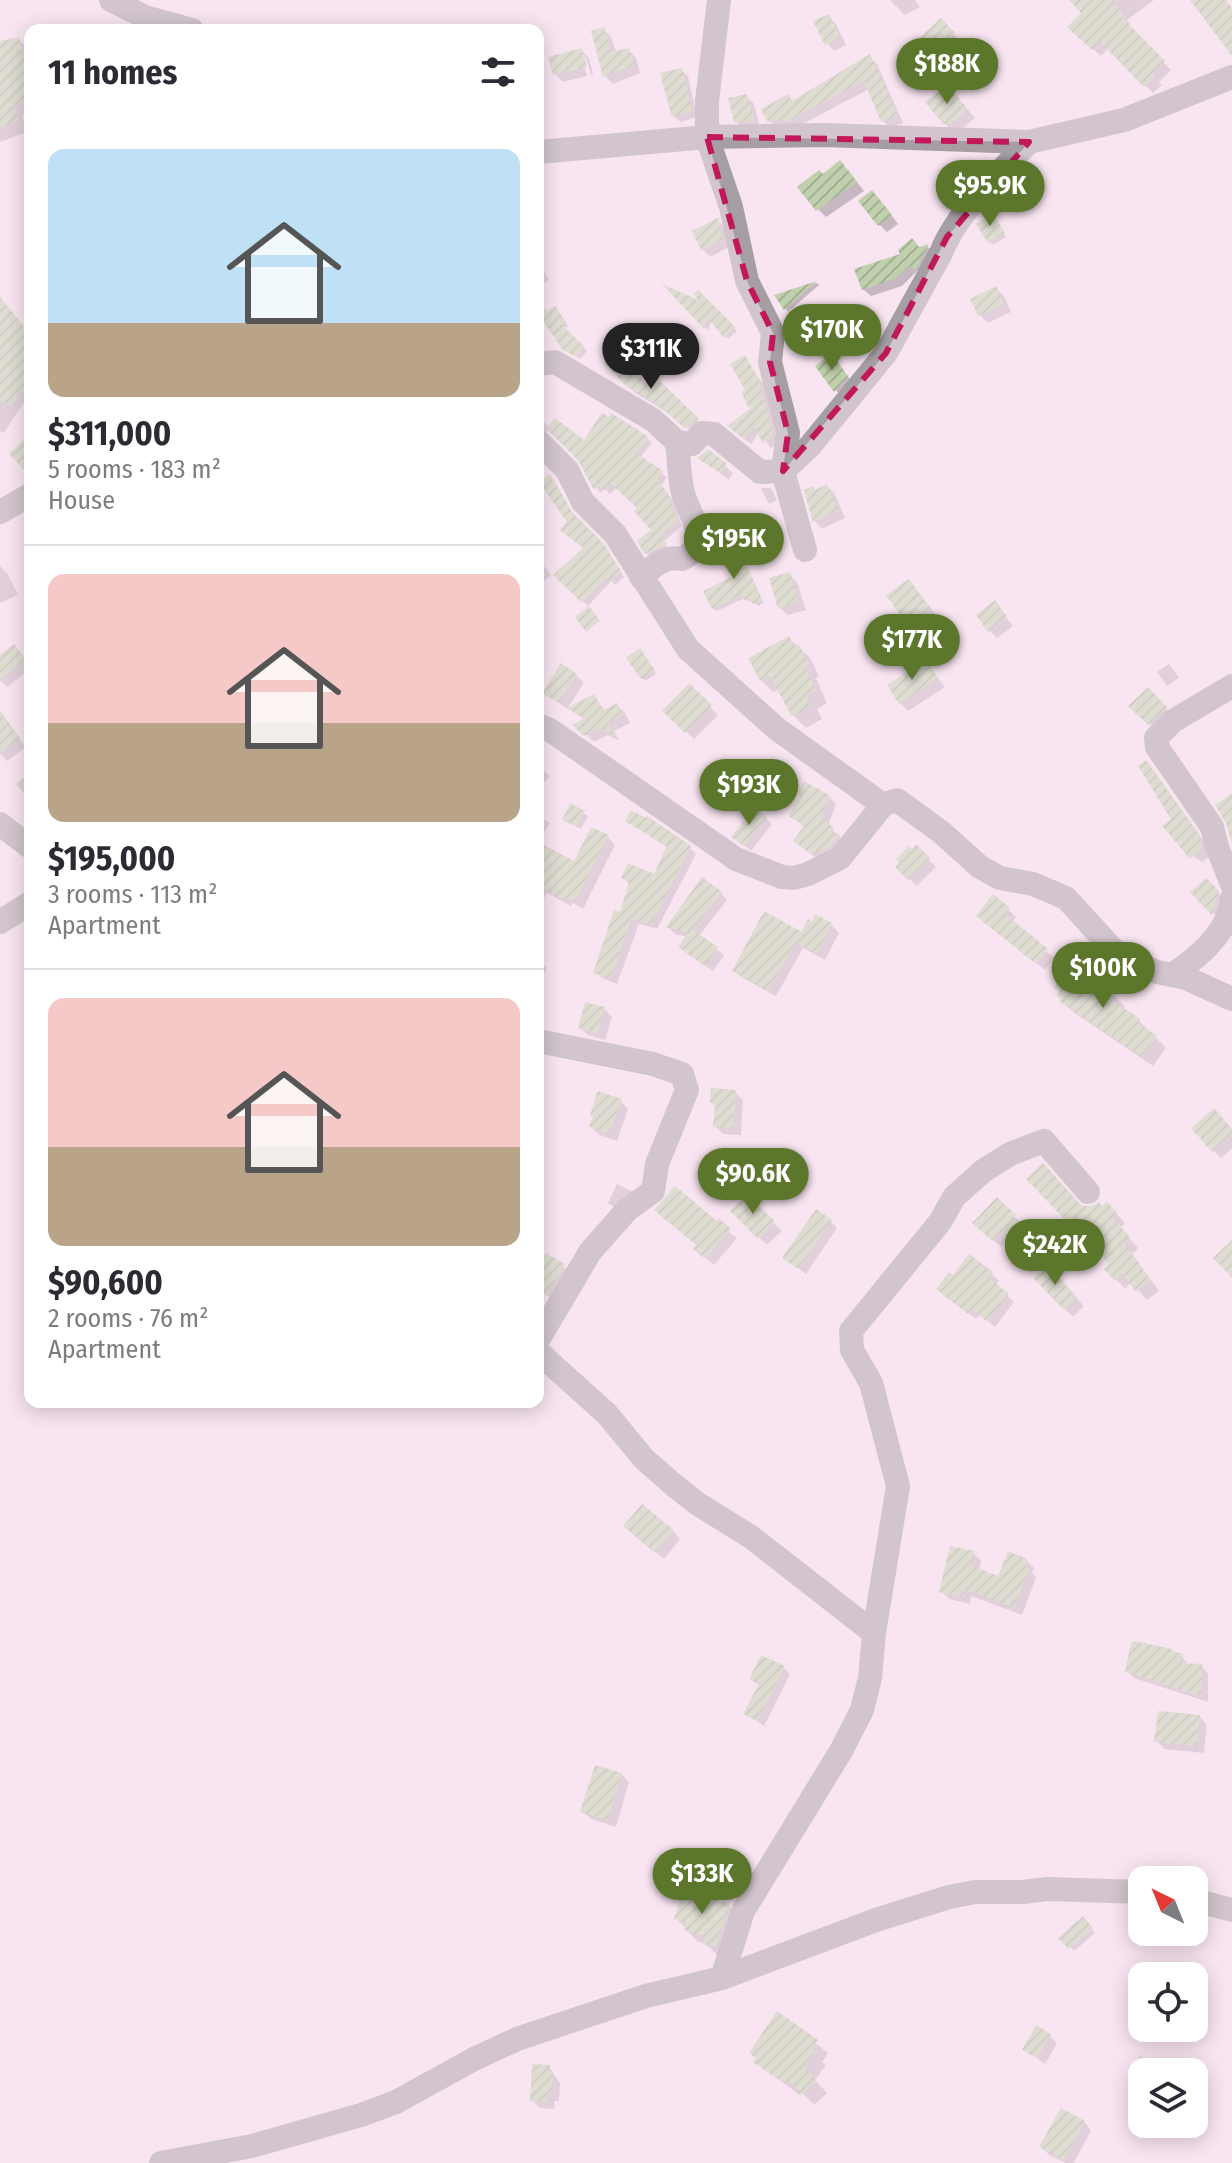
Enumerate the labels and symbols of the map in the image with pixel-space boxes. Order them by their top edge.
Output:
pin: $188K [891,38,1003,106]
pin: $95.9K [925,160,1055,228]
pin: $170K [776,304,888,372]
pin: $311K [595,323,707,391]
pin: $195K [678,513,790,581]
pin: $177K [856,614,968,682]
pin: $193K [693,759,805,827]
pin: $100K [1047,942,1159,1010]
pin: $90.6K [688,1148,818,1216]
pin: $242K [999,1219,1111,1287]
pin: $133K [646,1848,758,1916]
north arrow [1128,1866,1208,1946]

